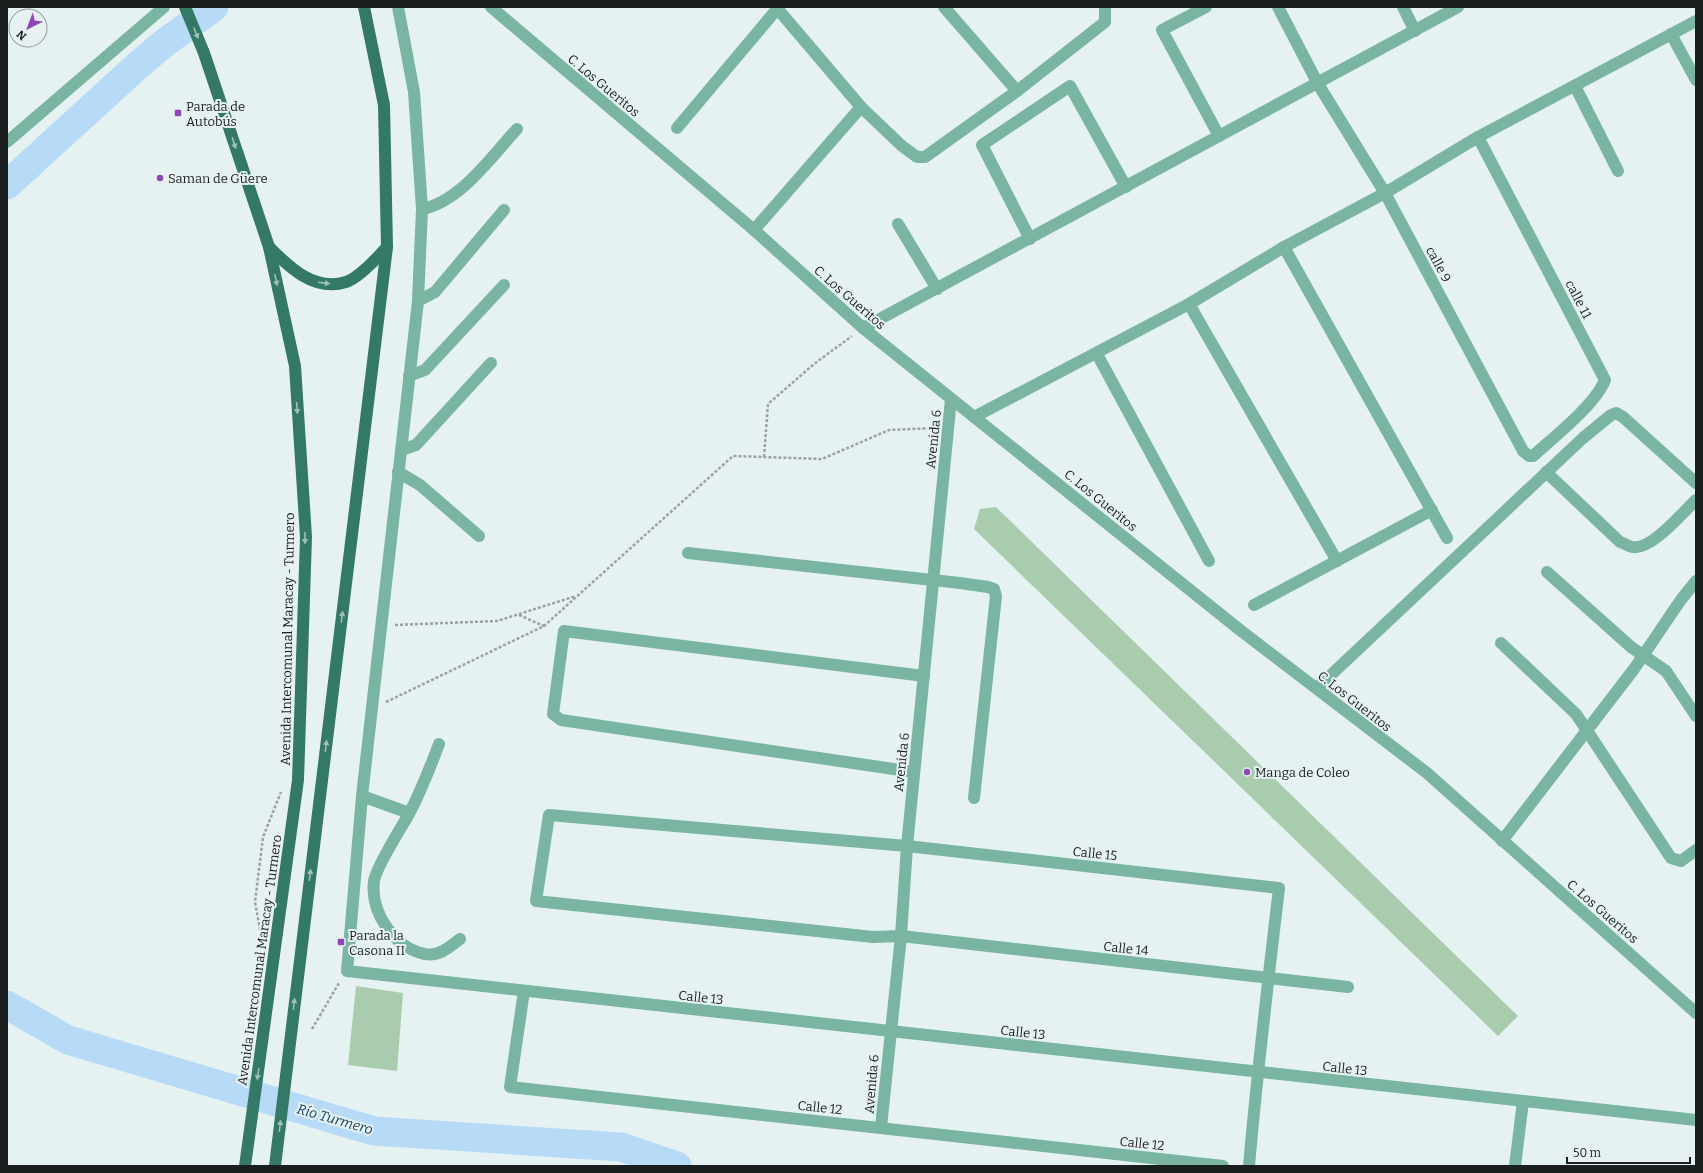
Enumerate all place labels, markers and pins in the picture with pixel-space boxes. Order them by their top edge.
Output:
place label: Parada de Autobús [186,99,245,129]
marker: Parada de Autobús [173,108,183,118]
place label: Saman de Güere [168,171,268,186]
marker: Saman de Güere [155,173,165,183]
place label: Manga de Coleo [1255,765,1350,780]
marker: Manga de Coleo [1242,767,1252,777]
place label: Parada la Casona II [349,928,405,958]
marker: Parada la Casona II [336,937,346,947]

